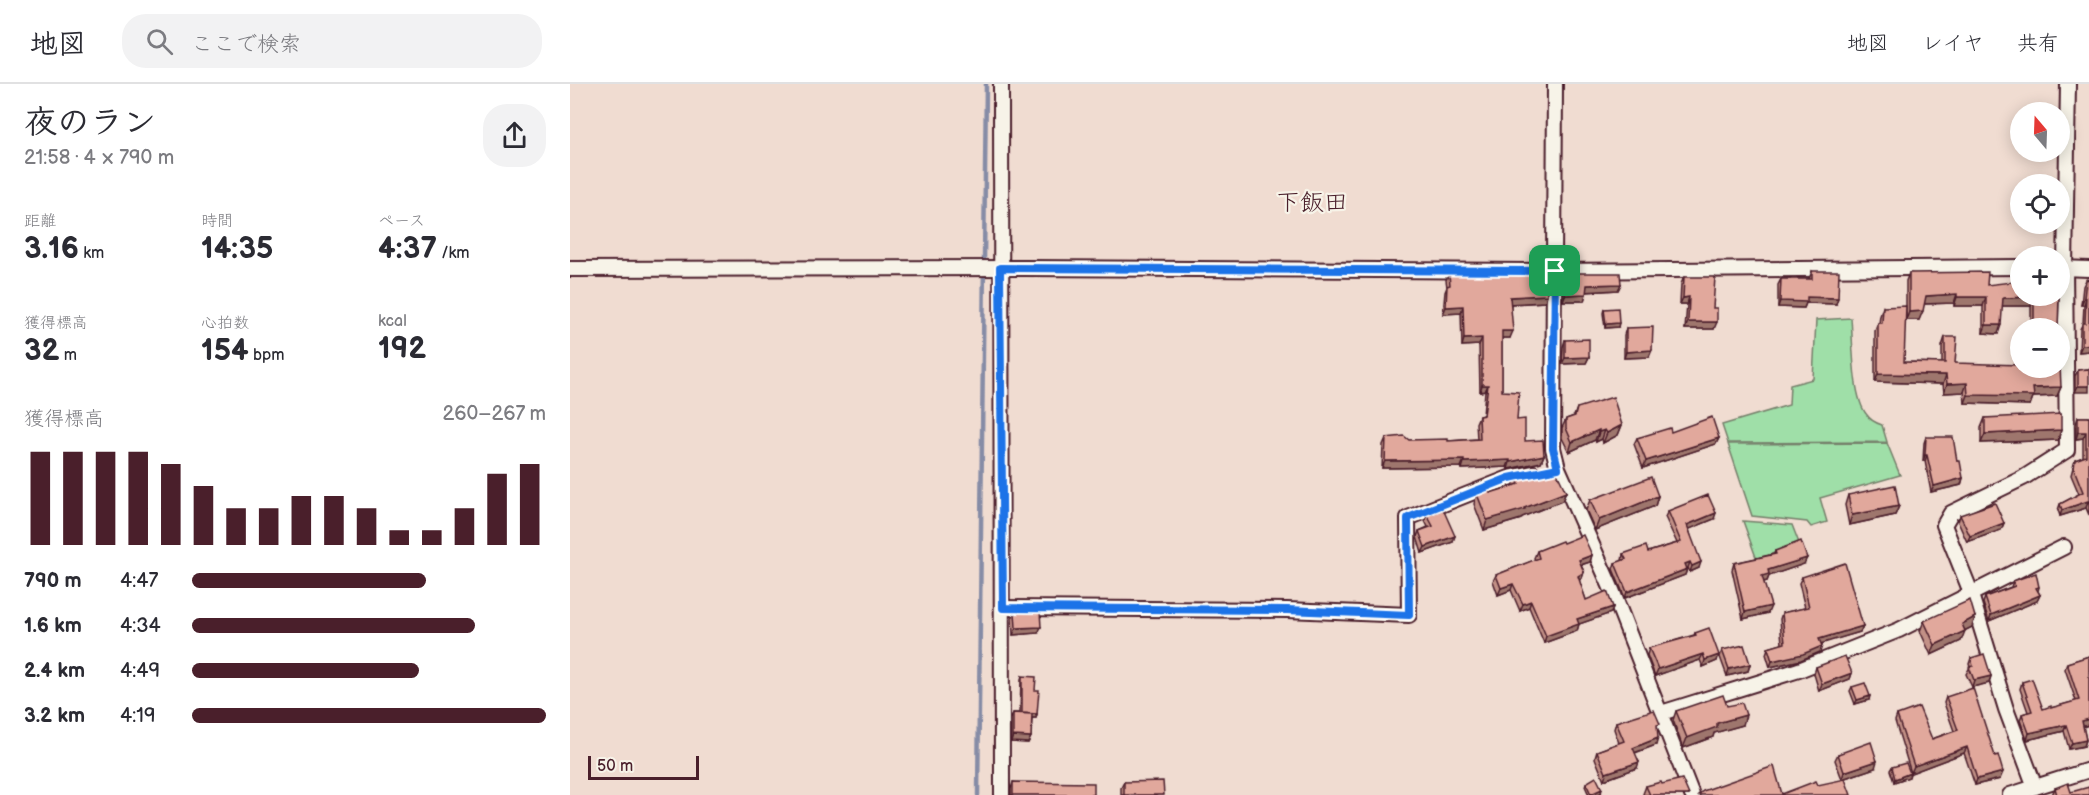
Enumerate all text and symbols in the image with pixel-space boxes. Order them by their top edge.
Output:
search box [122,14,542,68]
icon: search [143,25,176,58]
text: 地図 [30,28,86,61]
text: ここで検索 [191,31,301,58]
text: 地図 [1847,31,1889,56]
text: レイヤ [1922,31,1984,56]
text: 共有 [2017,31,2059,56]
north arrow [2010,102,2070,162]
map controls [2010,102,2070,378]
text: 夜のラン [24,103,156,143]
button: share [483,104,546,167]
text: 21:58 · 4 × 790 m [24,146,174,170]
button: locate [2010,174,2070,234]
district label: 下飯田 [1276,188,1348,217]
text: 距離 [24,212,56,231]
text: 時間 [201,212,233,231]
text: ペース [378,212,425,231]
text: 3.16 [24,231,79,267]
text: 14:35 [201,231,273,267]
text: 4:37 [378,231,437,267]
text: km [79,244,104,263]
text: /km [437,244,470,263]
pin [1529,245,1580,296]
button: + [2010,246,2070,306]
icon: arrive [1538,254,1571,287]
text: kcal [378,312,407,331]
text: 獲得標高 [24,314,88,333]
text: 心拍数 [201,314,249,333]
button: − [2010,318,2070,378]
text: 192 [378,331,426,367]
text: 32 [24,333,60,369]
text: 154 [201,333,249,369]
text: m [60,346,77,365]
text: bpm [249,346,284,365]
text: 260–267 m [442,402,546,426]
text: 獲得標高 [24,407,104,431]
text: 790 m [24,569,82,593]
text: 4:47 [120,569,158,593]
text: 1.6 km [24,614,82,638]
text: 4:34 [120,614,161,638]
text: 2.4 km [24,659,85,683]
text: 4:49 [120,659,160,683]
text: 3.2 km [24,704,85,728]
text: 4:19 [120,704,156,728]
scale bar [588,753,699,780]
text: 50 m [597,757,633,776]

